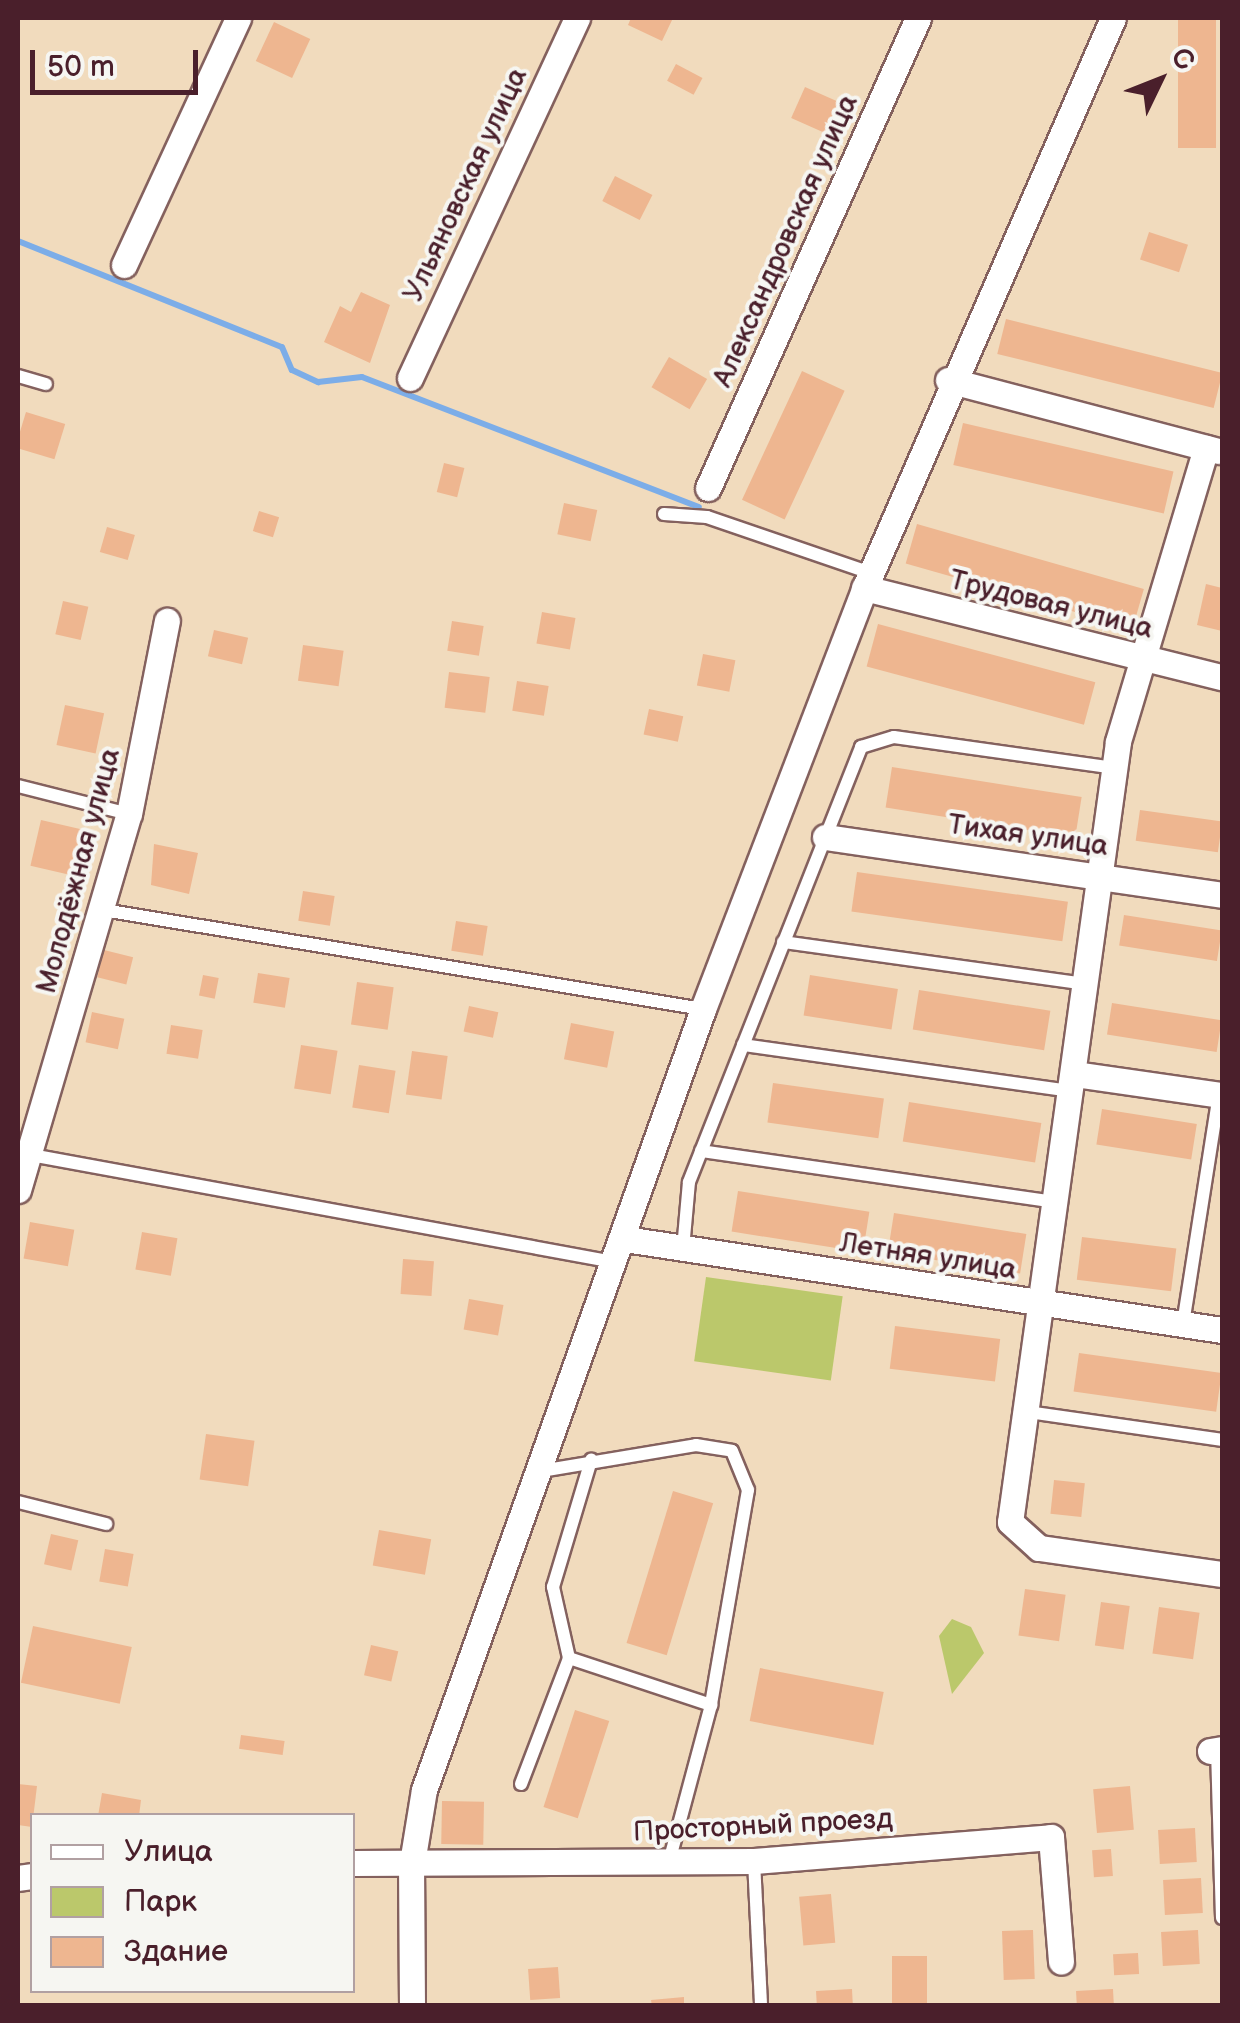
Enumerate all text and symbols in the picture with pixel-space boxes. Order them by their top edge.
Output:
scale bar [35,30,202,92]
north arrow [1110,30,1210,130]
text: С [1164,41,1201,78]
text: 50 m [47,49,115,85]
street label: Ульяновская улица [397,63,535,307]
street label: Александровская улица [706,90,866,392]
street label: Трудовая улица [946,563,1156,647]
street label: Молодёжная улица [30,745,128,997]
street label: Тихая улица [946,808,1110,864]
street label: Летняя улица [837,1226,1019,1288]
street label: Просторный проезд [632,1802,894,1850]
legend [30,1813,355,1993]
text: Улица [124,1834,213,1870]
text: Парк [124,1884,197,1920]
text: Здание [124,1934,228,1970]

